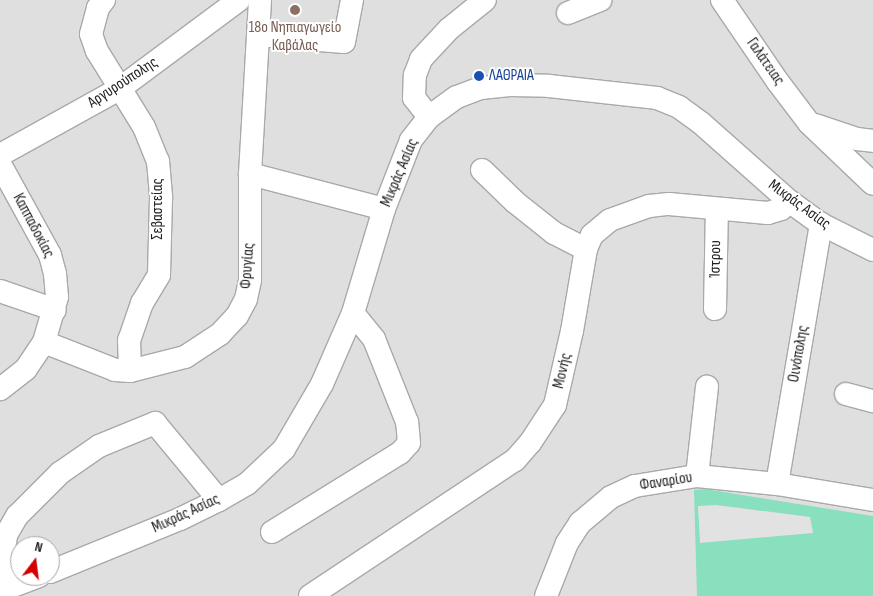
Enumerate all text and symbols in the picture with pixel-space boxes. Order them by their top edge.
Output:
marker: 18ο Νηπιαγωγείο Καβάλας [289,4,301,16]
place label: 18ο Νηπιαγωγείο Καβάλας [249,18,341,56]
street label: Γαλάτειας [742,35,788,89]
street label: Αργυρούπολης [84,53,162,113]
place label: ΛΑΘΡΑΙΑ [489,66,534,86]
marker: ΛΑΘΡΑΙΑ [473,70,485,82]
street label: Μικράς Ασίας [377,136,423,210]
street label: Μικράς Ασίας [764,176,834,234]
street label: Σεβαστείας [148,178,168,240]
street label: Καππαδοκίας [8,190,58,262]
street label: Ίστρου [706,240,726,278]
street label: Φρυγίας [237,242,259,290]
street label: Οινόπολης [785,324,813,384]
street label: Μονής [550,351,576,391]
street label: Φαναρίου [638,468,694,496]
street label: Μικράς Ασίας [149,490,223,538]
north arrow [10,536,60,586]
text: N [33,538,45,556]

